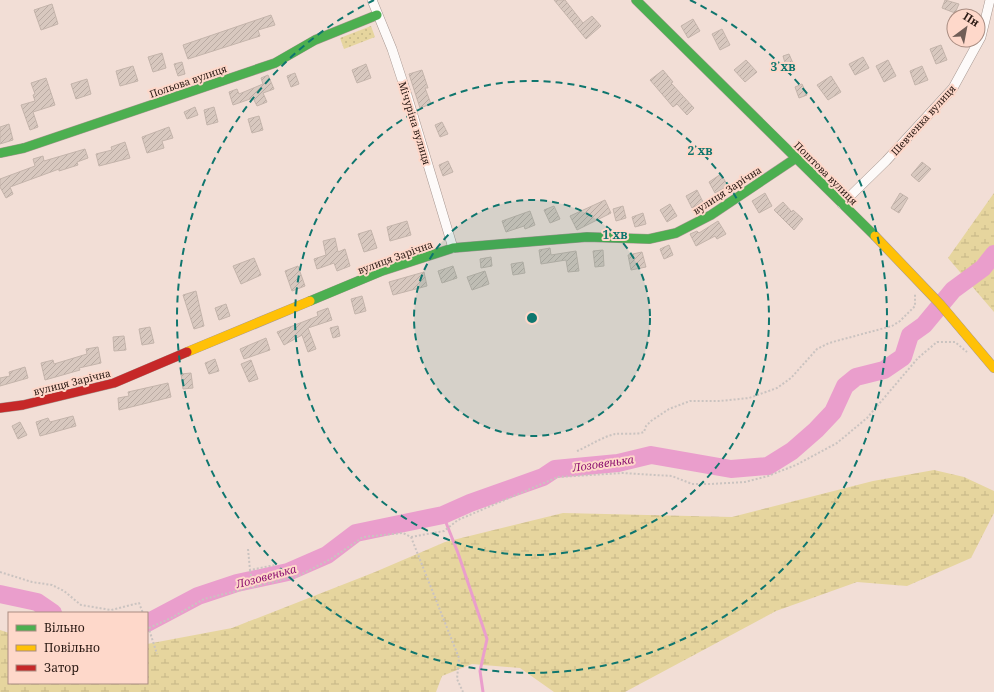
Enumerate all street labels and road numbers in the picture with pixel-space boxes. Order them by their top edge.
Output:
street label: Польова вулиця [147,61,229,101]
street label: Мічуріна вулиця [396,80,434,167]
street label: Шевченка вулиця [887,81,959,158]
street label: Поштова вулиця [791,138,861,208]
street label: вулиця Зарічна [690,162,764,217]
street label: вулиця Зарічна [355,237,435,277]
street label: вулиця Зарічна [32,366,112,398]

